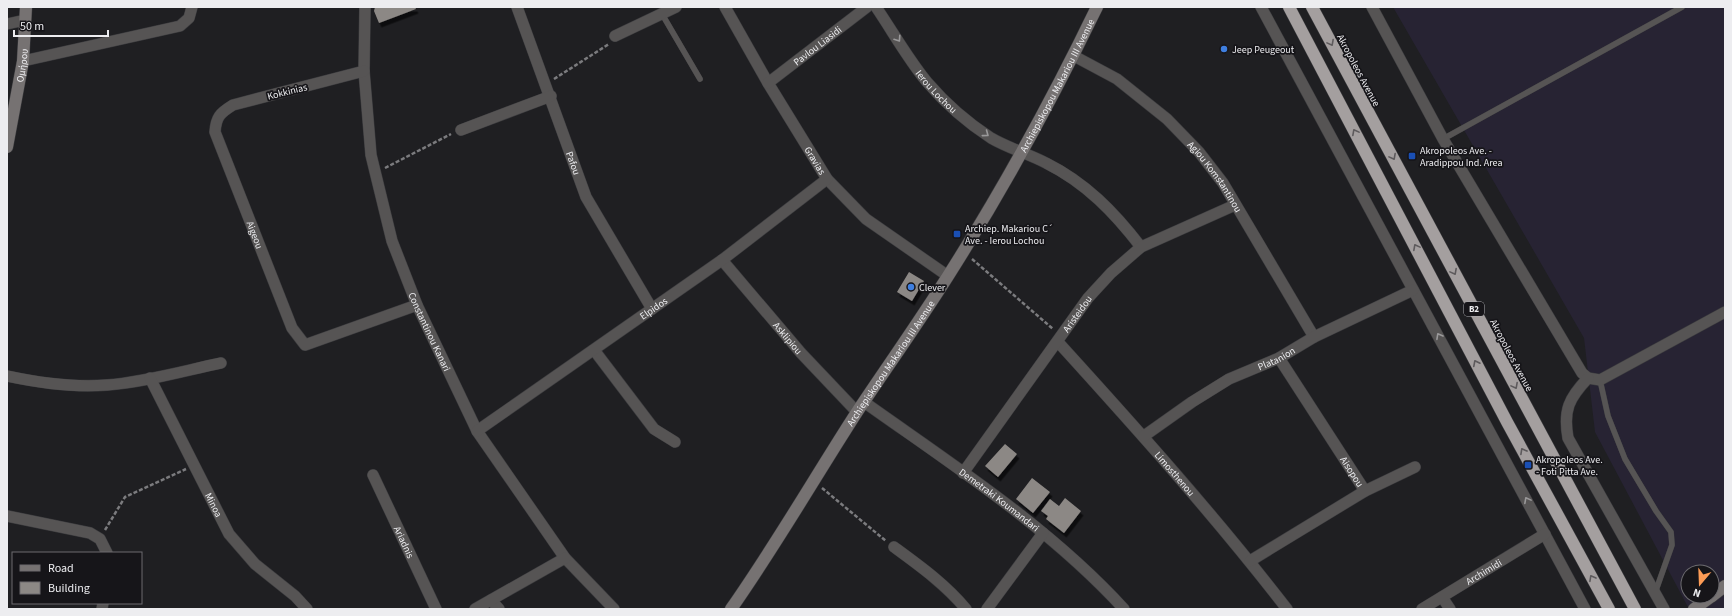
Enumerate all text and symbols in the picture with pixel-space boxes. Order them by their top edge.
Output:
scale bar [14,12,108,38]
street label: Archiepiskopou Makariou III Avenue [1017,17,1098,155]
text: 50 m [20,18,44,35]
street label: Pavlou Liasidi [791,23,845,69]
street label: Akropoleos Avenue [1333,32,1383,109]
one-way arrow [893,35,901,42]
one-way arrow [1327,38,1334,46]
place label: Jeep Peugeout [1232,43,1295,57]
marker: Jeep Peugeout [1219,44,1229,54]
street label: Ομήρου [13,48,32,83]
street label: Ierou Lochou [912,67,960,117]
street label: Kokkinias [266,80,309,104]
one-way arrow [981,129,988,136]
one-way arrow [1352,129,1360,137]
street label: Agiou Komstantinou [1184,138,1245,215]
street label: Gravias [801,144,829,178]
place label: Akropoleos Ave. - Aradippou Ind. Area [1420,144,1502,170]
street label: Pafou [562,150,583,177]
marker: Akropoleos Ave. - Aradippou Ind. Area [1407,151,1417,161]
one-way arrow [1388,153,1395,160]
street label: Aigeou [243,219,266,251]
place label: Archiep. Makariou C´ Ave. - Ierou Lochou [965,222,1053,248]
marker: Archiep. Makariou C´ Ave. - Ierou Lochou [952,229,962,239]
one-way arrow [1413,244,1421,252]
one-way arrow [1449,268,1457,275]
place label: Clever [919,281,946,295]
marker: Clever [906,282,916,292]
street label: Constantinou Kanari [405,290,454,374]
street label: Aristeidou [1060,293,1096,335]
street label: Elpidos [637,294,671,323]
street label: Archiepiskopou Makariou III Avenue [844,298,938,429]
road number: B2 [1464,302,1484,316]
street label: Akropoleos Avenue [1486,317,1536,394]
street label: Asklipiou [769,319,805,358]
one-way arrow [1436,333,1443,340]
street label: Platanion [1256,344,1298,374]
one-way arrow [1473,359,1481,367]
one-way arrow [1511,382,1518,390]
one-way arrow [1520,448,1528,456]
street label: Limosthenou [1151,449,1198,499]
place label: Akropoleos Ave. - Foti Pitta Ave. [1536,453,1603,479]
street label: Aisopou [1336,454,1367,490]
marker: Akropoleos Ave. - Foti Pitta Ave. [1523,460,1533,470]
street label: Demetraki Koumandari [956,465,1042,535]
street label: Minoa [201,491,225,520]
one-way arrow [1524,496,1532,504]
street label: Ariadnis [390,524,417,561]
legend [12,552,142,604]
street label: Archimidi [1463,556,1505,589]
text: Road [48,560,74,577]
north arrow [1680,564,1720,604]
one-way arrow [1590,575,1597,582]
text: Building [48,580,90,597]
text: N [1691,585,1703,601]

